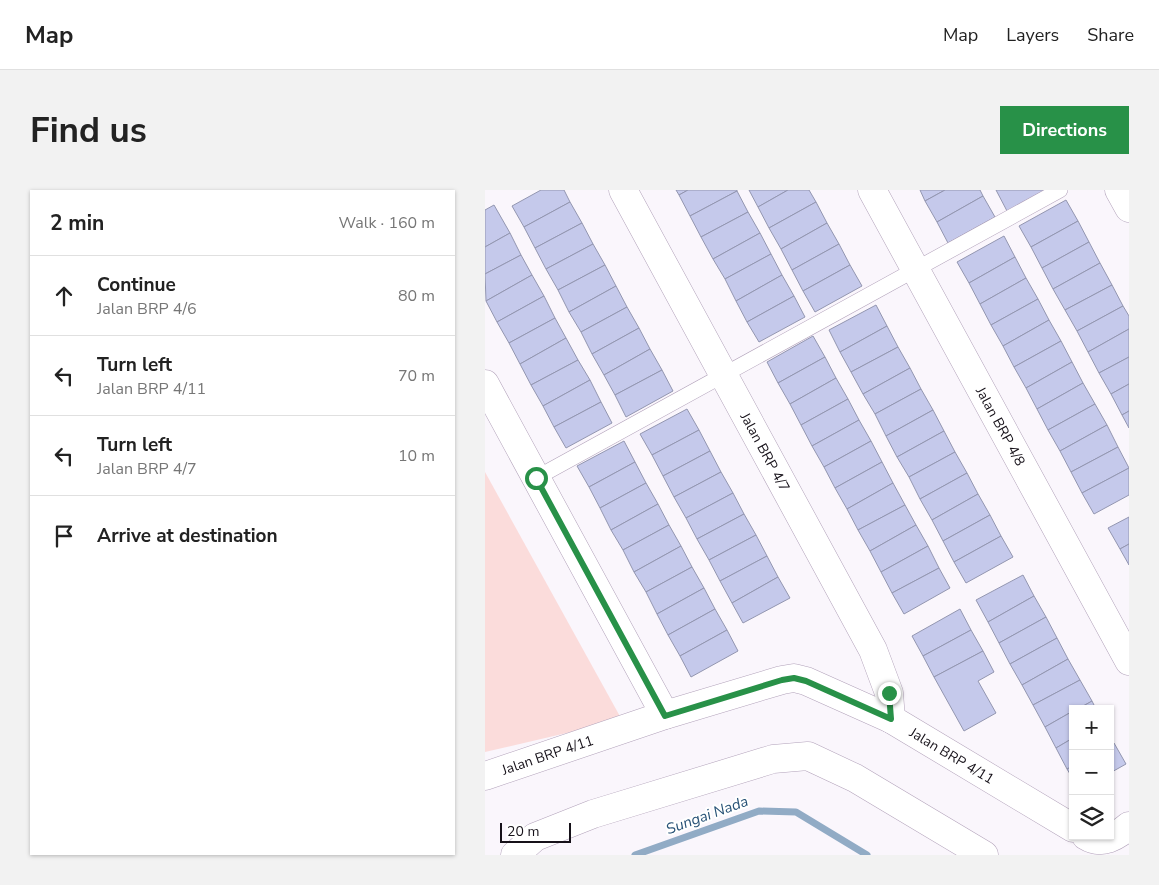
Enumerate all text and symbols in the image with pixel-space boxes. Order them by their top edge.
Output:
text: Map [25,19,73,51]
text: Map [943,23,978,47]
text: Layers [1006,23,1059,47]
text: Share [1087,23,1134,47]
button: Directions [1000,106,1129,154]
text: Find us [30,107,147,154]
text: 2 min [50,209,104,237]
text: Walk · 160 m [339,212,435,234]
text: Continue [97,272,176,298]
icon: ahead [50,282,78,310]
text: 80 m [398,285,435,307]
text: Jalan BRP 4/6 [97,298,197,320]
text: Turn left [97,352,172,378]
icon: left [50,362,78,390]
text: 70 m [398,365,435,387]
text: Jalan BRP 4/11 [97,378,206,400]
street label: Jalan BRP 4/8 [971,383,1030,469]
street label: Jalan BRP 4/7 [735,408,794,495]
text: Turn left [97,432,172,458]
icon: left [50,442,78,470]
text: 10 m [398,445,435,467]
text: Jalan BRP 4/7 [97,458,197,480]
route start [525,467,548,490]
icon: arrive [50,522,78,550]
text: Arrive at destination [97,523,278,549]
route end [878,682,901,705]
map controls [1069,705,1114,840]
button: + [1069,705,1114,750]
street label: Jalan BRP 4/11 [905,723,998,789]
street label: Jalan BRP 4/11 [498,731,596,780]
button: − [1069,750,1114,795]
water label: Sungai Nada [663,791,751,839]
button: layers [1069,795,1114,840]
scale bar [500,820,571,843]
text: 20 m [507,822,539,841]

